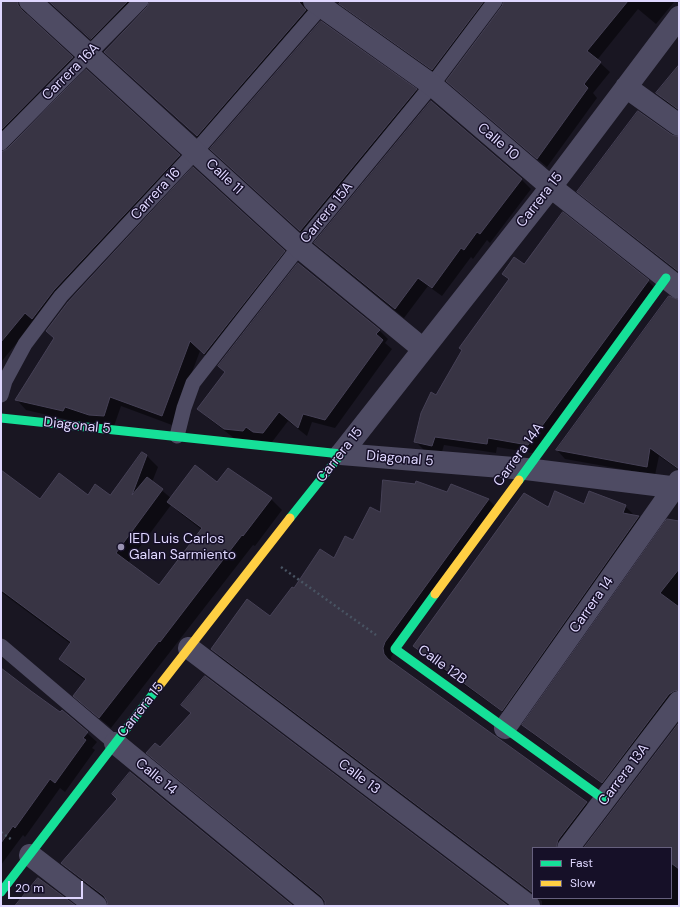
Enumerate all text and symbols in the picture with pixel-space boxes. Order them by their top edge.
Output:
street label: Carrera 16A [39,40,103,104]
street label: Calle 10 [474,120,522,164]
street label: Calle 11 [202,156,246,198]
street label: Carrera 16 [128,164,184,224]
street label: Carrera 15 [513,169,567,231]
street label: Carrera 15A [297,179,357,247]
street label: Diagonal 5 [43,414,111,438]
street label: Carrera 14A [490,420,548,490]
street label: Carrera 15 [313,424,367,486]
street label: Diagonal 5 [366,448,434,470]
place label: IED Luis Carlos Galan Sarmiento [129,531,236,564]
marker: IED Luis Carlos Galan Sarmiento [116,542,126,552]
street label: Carrera 14 [566,574,618,636]
street label: Calle 12B [414,642,470,688]
street label: Carrera 15 [114,679,168,741]
street label: Carrera 13A [595,741,653,809]
street label: Calle 14 [132,755,180,799]
street label: Calle 13 [335,756,383,798]
legend [532,847,672,899]
text: Fast [570,855,593,871]
scale bar [10,873,85,899]
text: Slow [570,875,596,891]
text: 20 m [15,880,44,896]

